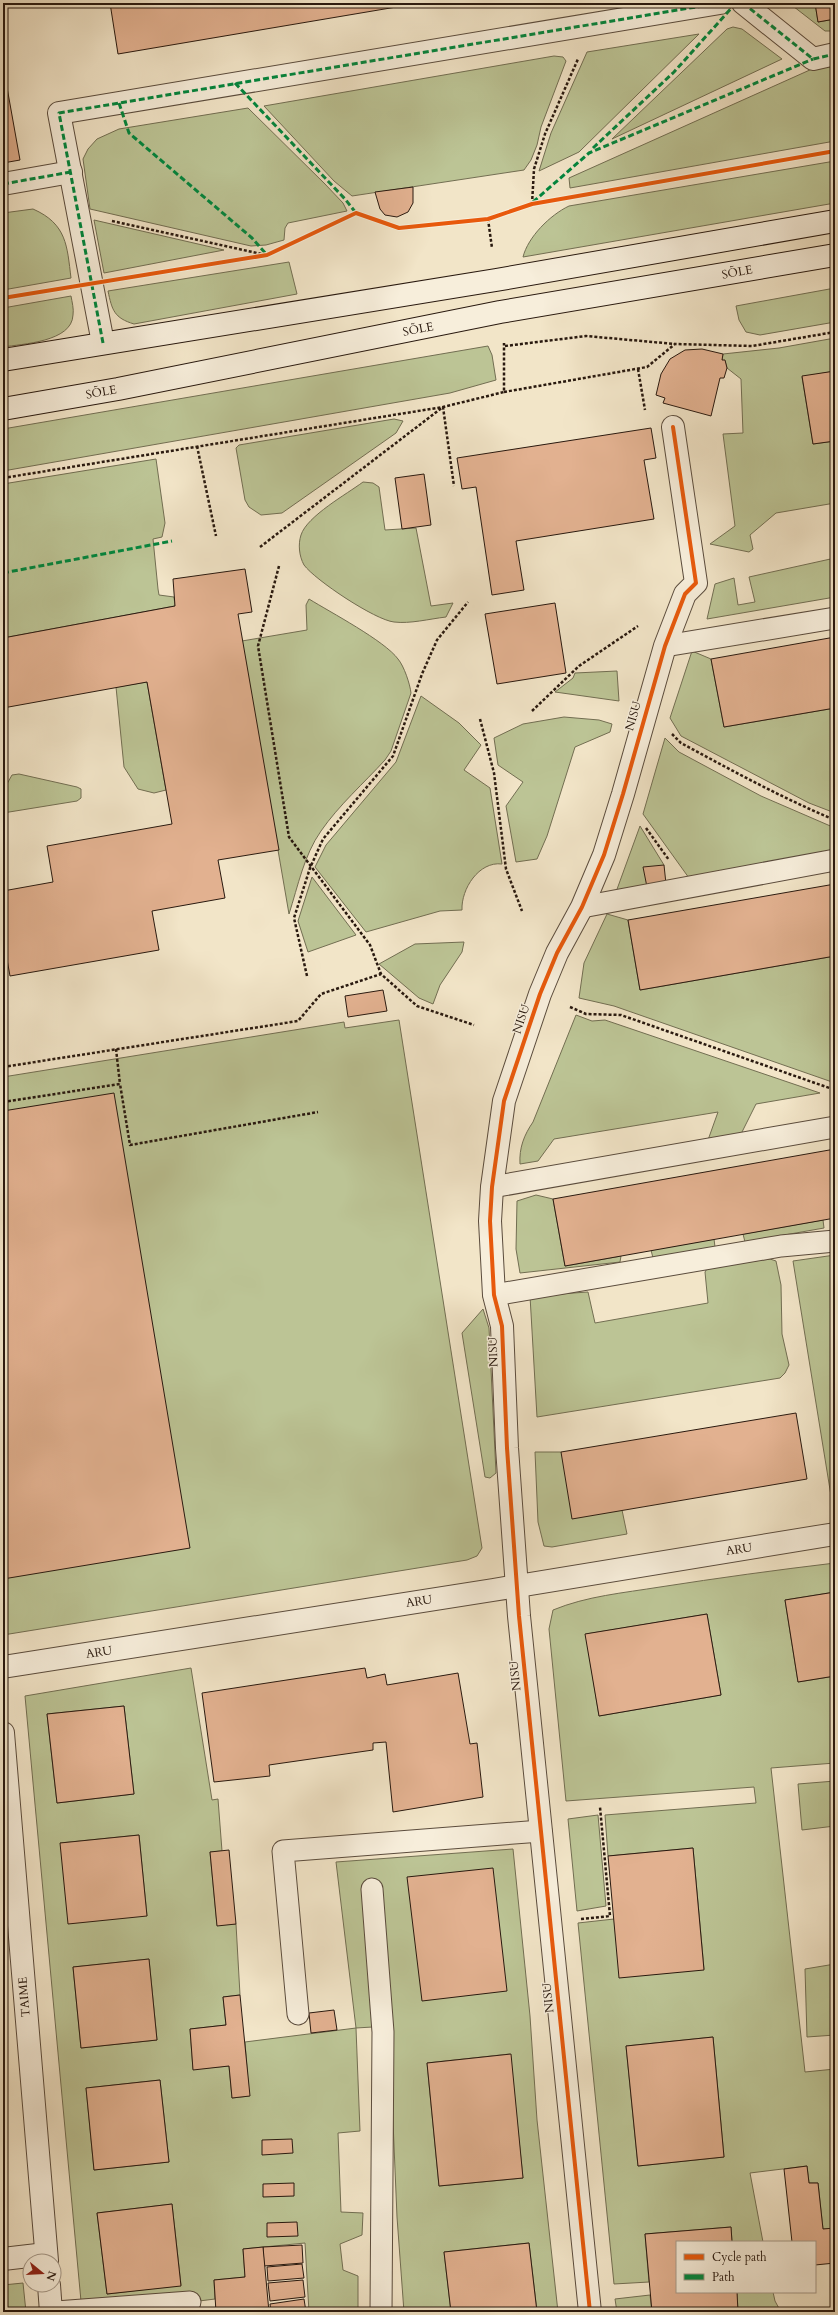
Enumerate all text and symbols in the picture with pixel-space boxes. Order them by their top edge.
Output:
street label: SÕLE [720,261,754,283]
street label: SÕLE [401,318,435,340]
street label: SÕLE [84,381,118,403]
street label: NISU [621,699,645,733]
street label: NISU [509,1002,534,1036]
street label: NISU [484,1336,502,1367]
street label: ARU [725,1539,754,1559]
street label: ARU [405,1591,434,1611]
street label: ARU [85,1642,114,1662]
street label: NISU [505,1660,525,1692]
street label: TAIME [14,1976,34,2018]
street label: NISU [538,1982,558,2014]
legend [676,2241,816,2293]
text: Cycle path [712,2249,767,2265]
north arrow [22,2253,62,2293]
text: N [42,2269,60,2283]
text: Path [712,2269,735,2285]

